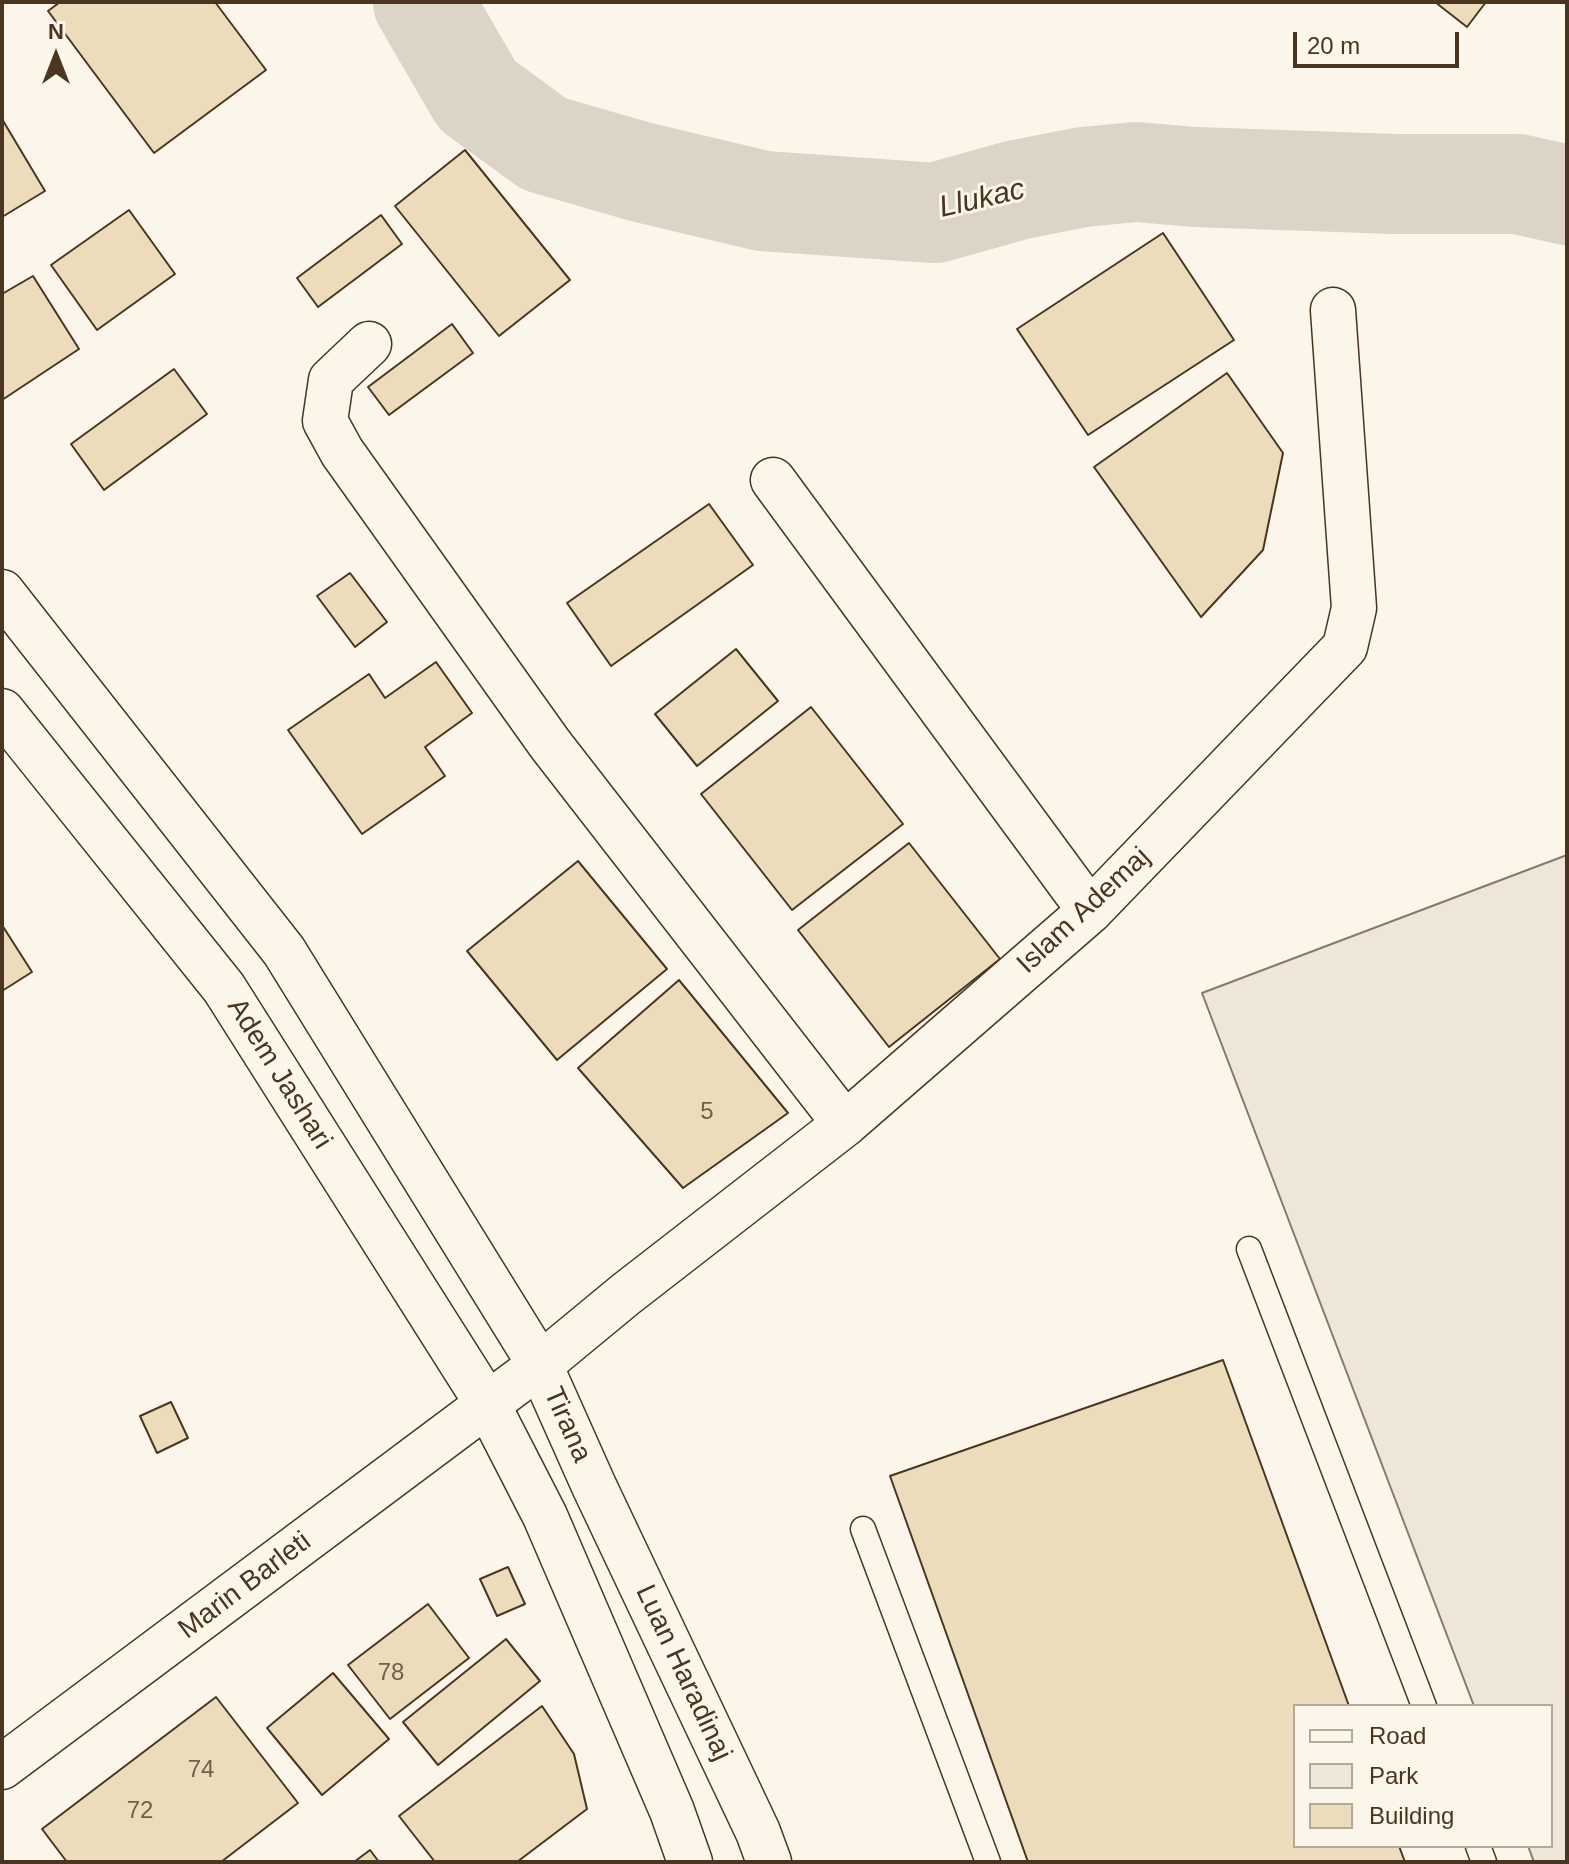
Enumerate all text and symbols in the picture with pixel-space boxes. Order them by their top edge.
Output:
north arrow [16,16,96,96]
scale bar [1297,16,1463,66]
text: N [48,19,64,44]
text: 20 m [1307,32,1360,59]
water label: Llukac [936,172,1028,226]
street label: Islam Ademaj [1011,841,1157,981]
street label: Adem Jashari [219,993,339,1155]
house number: 5 [700,1098,714,1126]
street label: Tirana [536,1382,598,1468]
street label: Marin Barleti [172,1525,318,1647]
street label: Luan Haradinaj [628,1580,738,1766]
house number: 78 [378,1659,404,1687]
legend [1293,1704,1553,1848]
text: Road [1369,1722,1426,1749]
house number: 74 [188,1756,214,1784]
text: Park [1369,1762,1418,1789]
house number: 72 [127,1797,153,1825]
text: Building [1369,1802,1454,1829]

